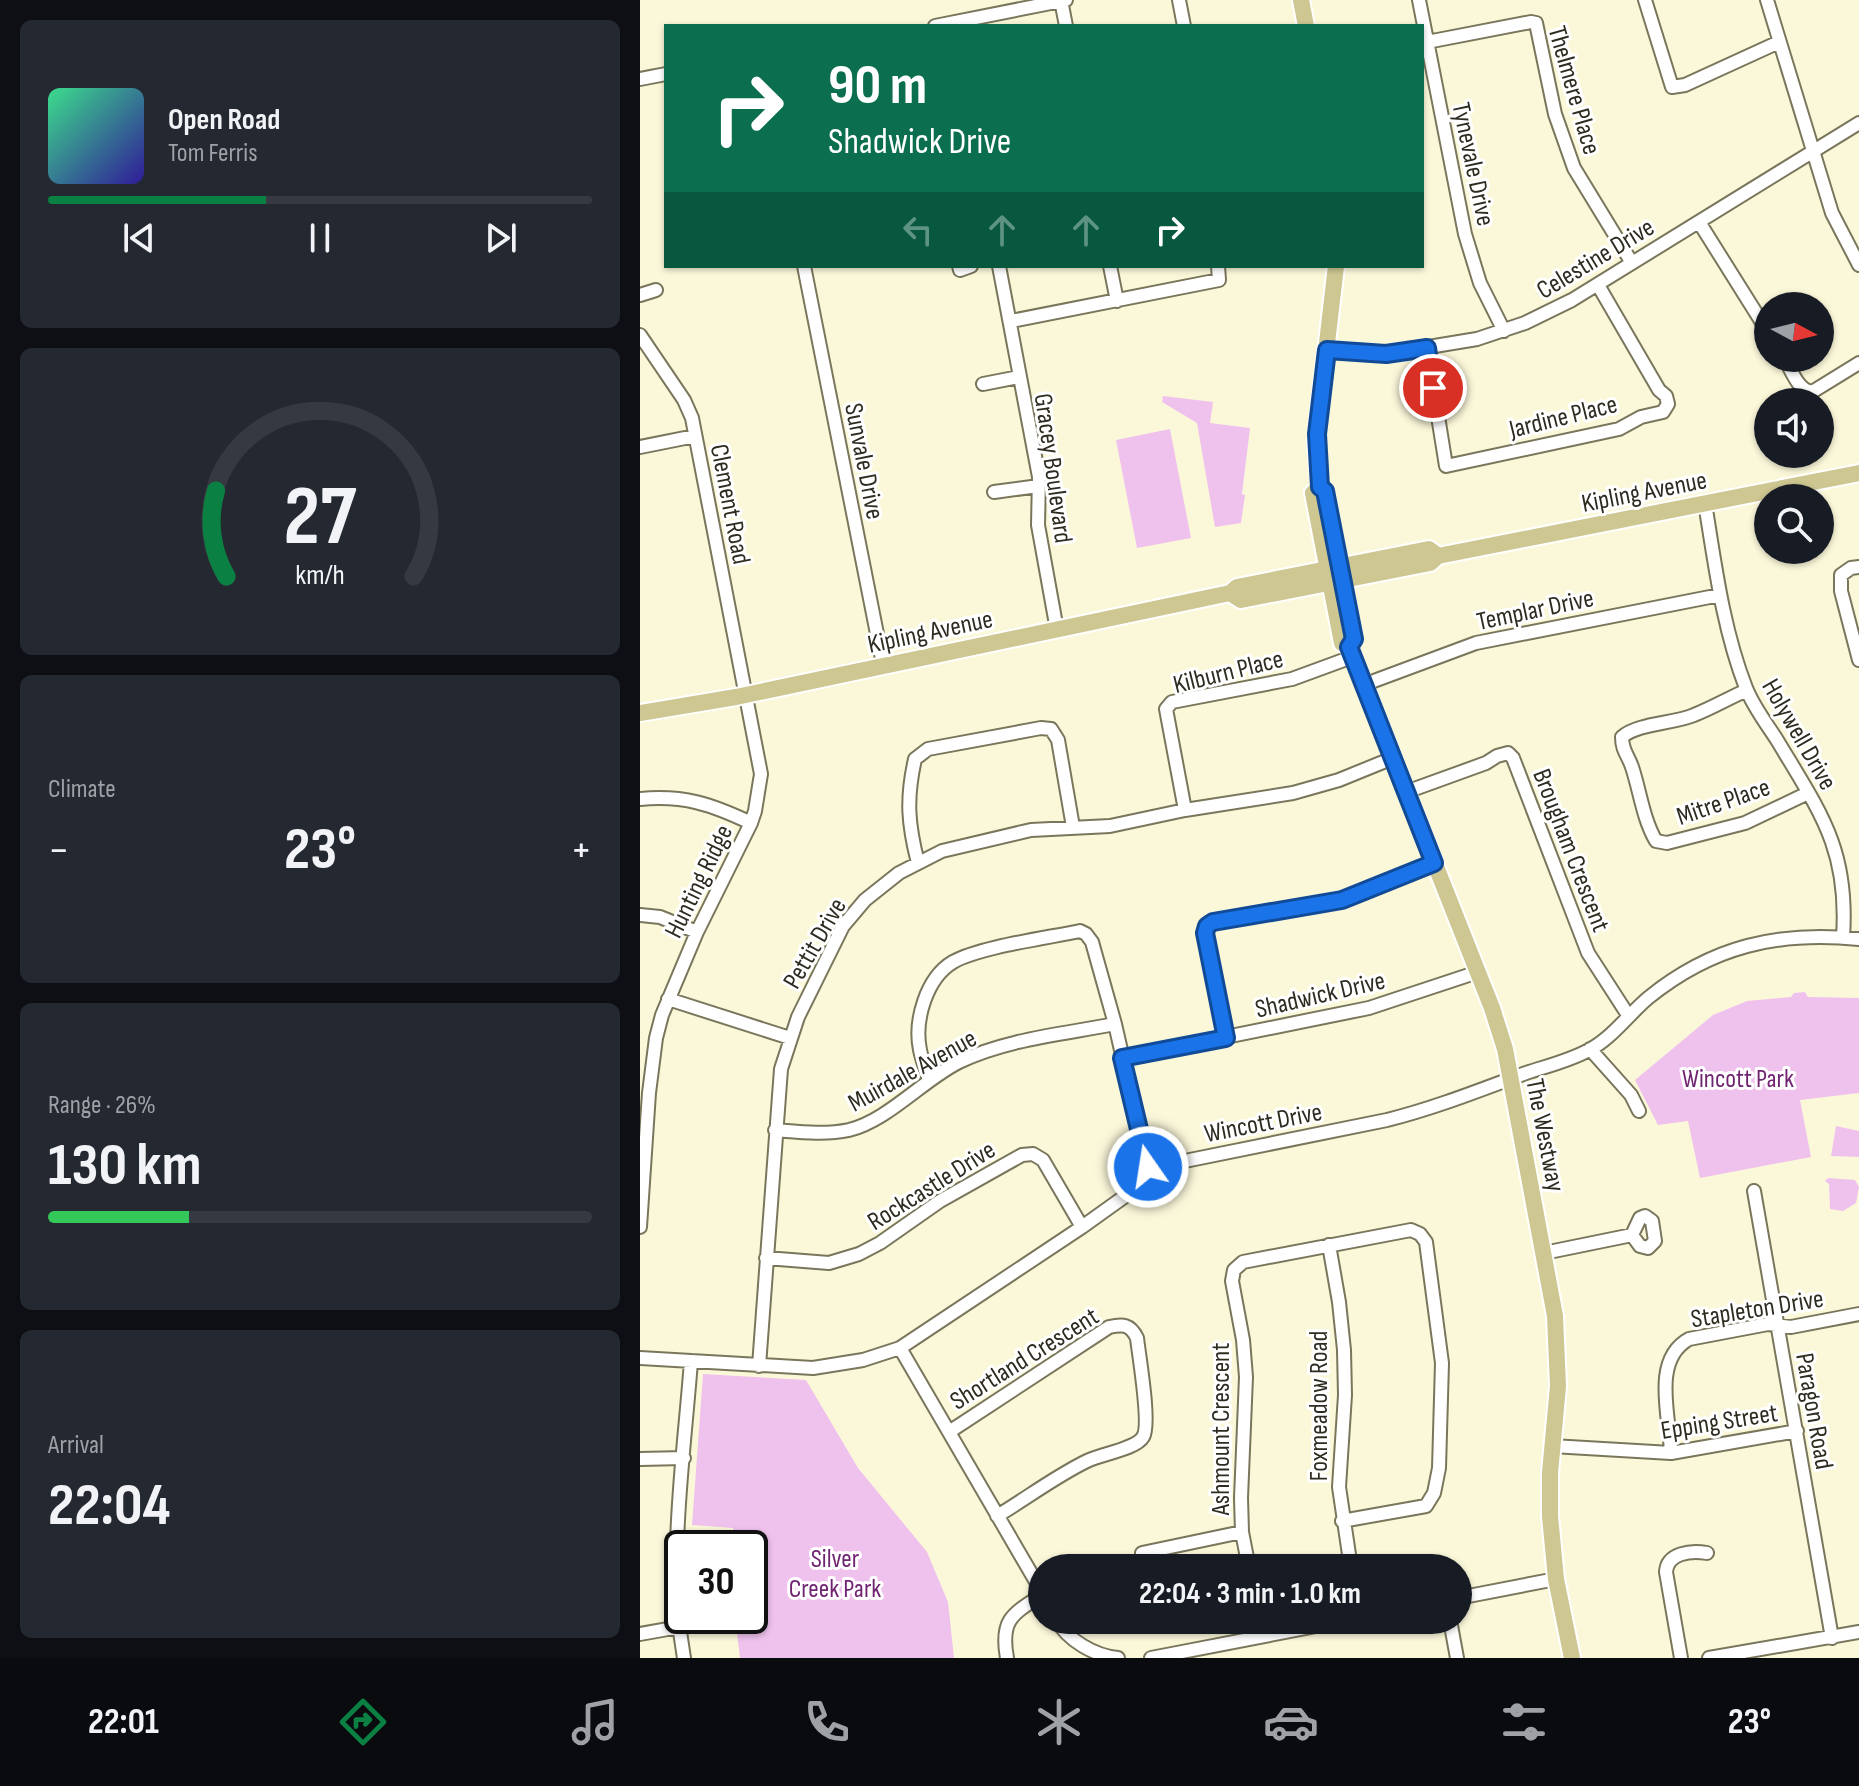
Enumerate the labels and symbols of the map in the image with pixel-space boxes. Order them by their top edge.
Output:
street label: Thelmere Place [1540,23,1607,158]
street label: Tynevale Drive [1444,100,1501,229]
street label: Celestine Drive [1532,212,1660,306]
north arrow [1754,292,1834,372]
pin [1399,354,1467,422]
street label: Jardine Place [1505,389,1621,446]
street label: Gracey Boulevard [1027,391,1078,545]
street label: Sunvale Drive [837,401,890,522]
street label: Clement Road [703,442,756,567]
street label: Kipling Avenue [1579,465,1710,520]
street label: Templar Drive [1474,583,1597,638]
street label: Kipling Avenue [865,604,996,661]
street label: Kilburn Place [1170,644,1287,701]
street label: Holywell Drive [1755,674,1843,796]
street label: Brougham Crescent [1525,765,1616,936]
street label: Mitre Place [1673,772,1774,833]
street label: Hunting Ridge [659,820,740,943]
street label: Pettit Drive [777,893,854,995]
street label: Shadwick Drive [1252,965,1388,1025]
street label: Muirdale Avenue [843,1023,982,1119]
park label: Wincott Park [1682,1064,1794,1095]
street label: The Westway [1518,1076,1571,1194]
street label: Wincott Drive [1202,1097,1325,1150]
position arrow [1106,1125,1190,1209]
street label: Rockcastle Drive [862,1135,1001,1238]
street label: Stapleton Drive [1689,1284,1826,1335]
street label: Shortland Crescent [945,1301,1105,1417]
street label: Foxmeadow Road [1304,1331,1335,1481]
street label: Ashmount Crescent [1206,1343,1237,1516]
street label: Paragon Road [1788,1351,1839,1472]
street label: Epping Street [1659,1398,1780,1447]
speed limit sign: 30 [664,1530,768,1634]
park label: Silver Creek Park [789,1544,881,1605]

